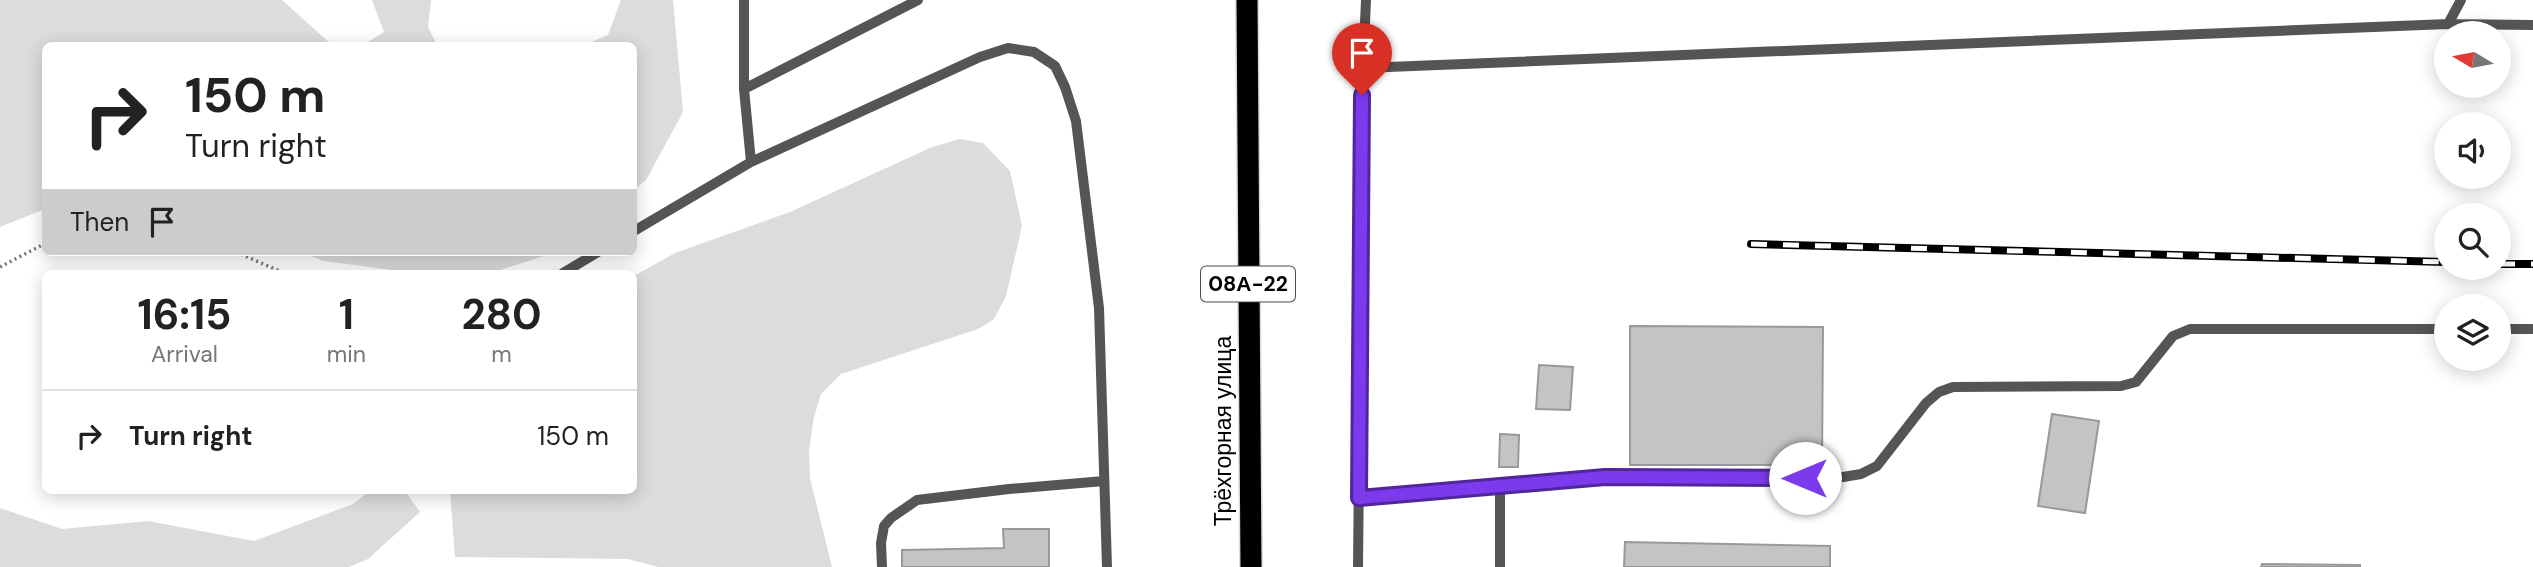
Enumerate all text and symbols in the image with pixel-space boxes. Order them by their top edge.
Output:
north arrow [2434,21,2511,98]
map controls [2434,21,2511,371]
pin [1332,23,1392,95]
icon: arrive [1343,34,1381,72]
text: 150 m [185,63,325,127]
icon: right [70,70,161,161]
button: sound [2434,112,2511,189]
text: Turn right [185,125,327,167]
icon: arrive [143,203,181,241]
button: search [2434,203,2511,280]
text: Then [70,205,129,239]
road number: 08А-22 [1201,266,1295,302]
text: 16:15 [137,287,231,342]
text: 1 [339,287,354,342]
text: 280 [461,287,542,342]
button: layers [2434,294,2511,371]
street label: Трёхгорная улица [1208,335,1238,526]
text: Arrival [151,339,218,369]
text: min [327,339,366,369]
text: m [491,339,512,369]
icon: right [70,417,108,455]
text: Turn right [129,419,253,453]
text: 150 m [537,419,609,453]
position arrow [1768,441,1842,515]

